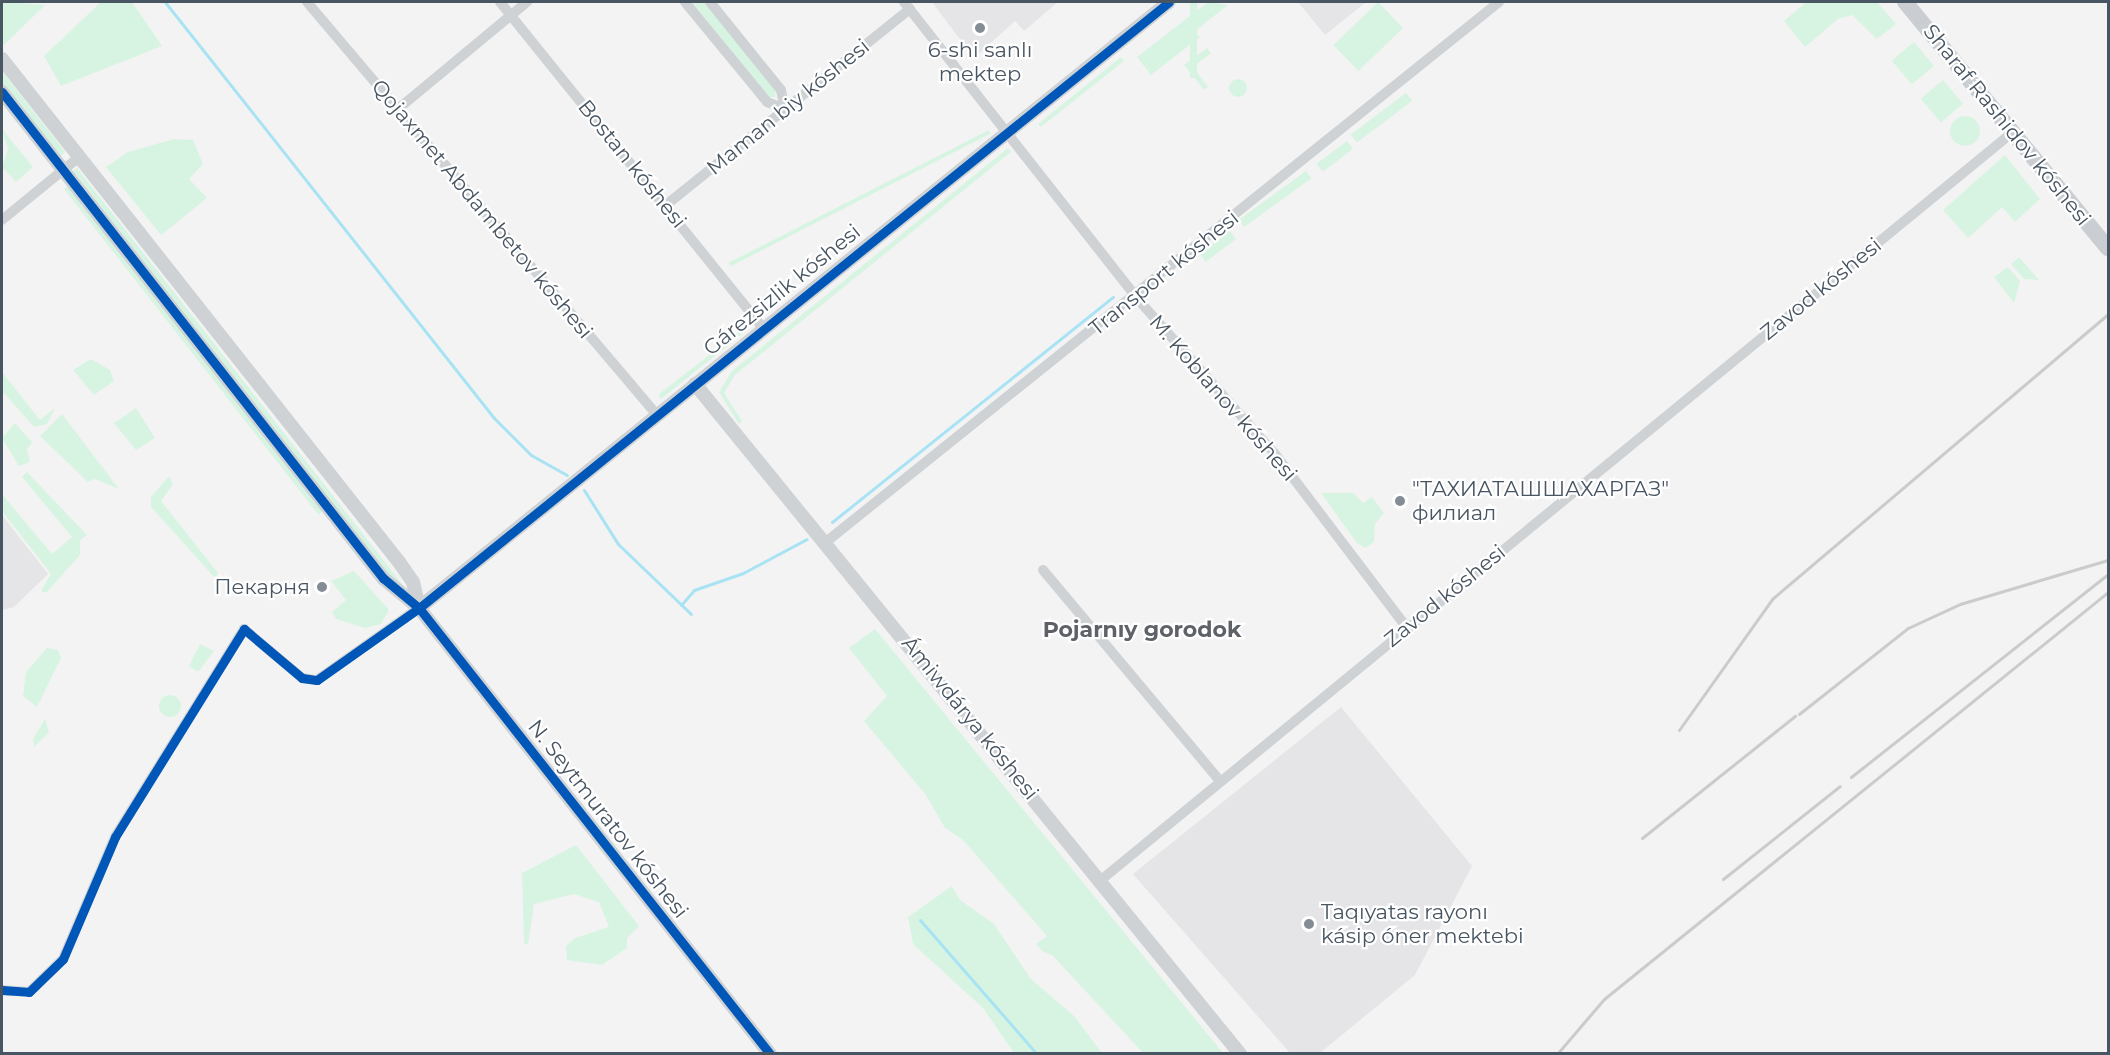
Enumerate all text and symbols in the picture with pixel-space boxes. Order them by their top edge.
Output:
street label: Sharaf Rashidov kóshesi [1918,19,2096,231]
marker: 6-shi sanlı mektep [973,21,987,35]
street label: Maman biy kóshesi [702,34,874,180]
place label: 6-shi sanlı mektep [928,37,1032,87]
street label: Qojaxmet Abdambetov kóshesi [366,74,598,344]
street label: Bostan kóshesi [573,95,691,233]
street label: Transport kóshesi [1084,205,1244,341]
street label: Gárezsizlik kóshesi [699,219,865,361]
street label: Zavod kóshesi [1756,233,1886,345]
street label: M. Koblanov kóshesi [1144,310,1302,486]
place label: "ТАХИАТАШШАХАРГАЗ" филиал [1412,476,1669,526]
marker: "ТАХИАТАШШАХАРГАЗ" филиал [1393,494,1407,508]
street label: Zavod kóshesi [1380,540,1510,652]
place label: Пекарня [214,574,310,600]
marker: Пекарня [315,580,329,594]
district label: Pojarnıy gorodok [1043,617,1241,643]
street label: Ámiwdárya kóshesi [896,631,1044,805]
street label: N. Seytmuratov kóshesi [523,715,693,923]
place label: Taqıyatas rayonı kásip óner mektebi [1321,899,1524,949]
marker: Taqıyatas rayonı kásip óner mektebi [1302,917,1316,931]

